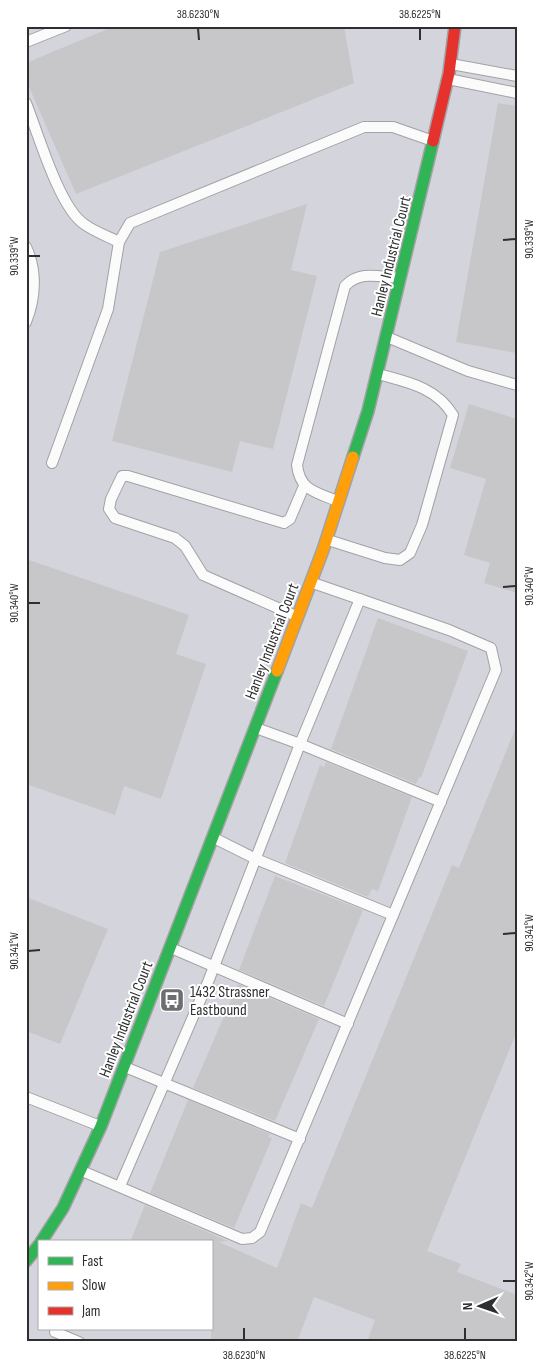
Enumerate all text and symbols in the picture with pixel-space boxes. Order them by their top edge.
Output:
text: 38.6230°N [177,7,219,22]
text: 38.6225°N [399,7,441,22]
street label: Hanley Industrial Court [367,194,416,318]
text: 90.339°W [522,219,537,259]
text: 90.339°W [7,236,22,276]
text: 90.340°W [522,566,537,606]
street label: Hanley Industrial Court [241,581,303,702]
text: 90.340°W [7,583,22,623]
text: 90.341°W [522,914,537,952]
text: 90.341°W [7,932,22,970]
street label: Hanley Industrial Court [95,959,157,1080]
place label: 1432 Strassner Eastbound [190,983,270,1020]
bus stop icon: 1432 Strassner Eastbound [159,987,185,1013]
legend [38,1240,212,1330]
text: Fast [82,1252,104,1271]
text: 90.342°W [522,1261,537,1301]
text: Slow [82,1276,106,1295]
north arrow [456,1280,506,1330]
text: Jam [81,1302,100,1321]
text: N [459,1302,476,1310]
text: 38.6230°N [223,1348,265,1363]
text: 38.6225°N [444,1348,486,1363]

